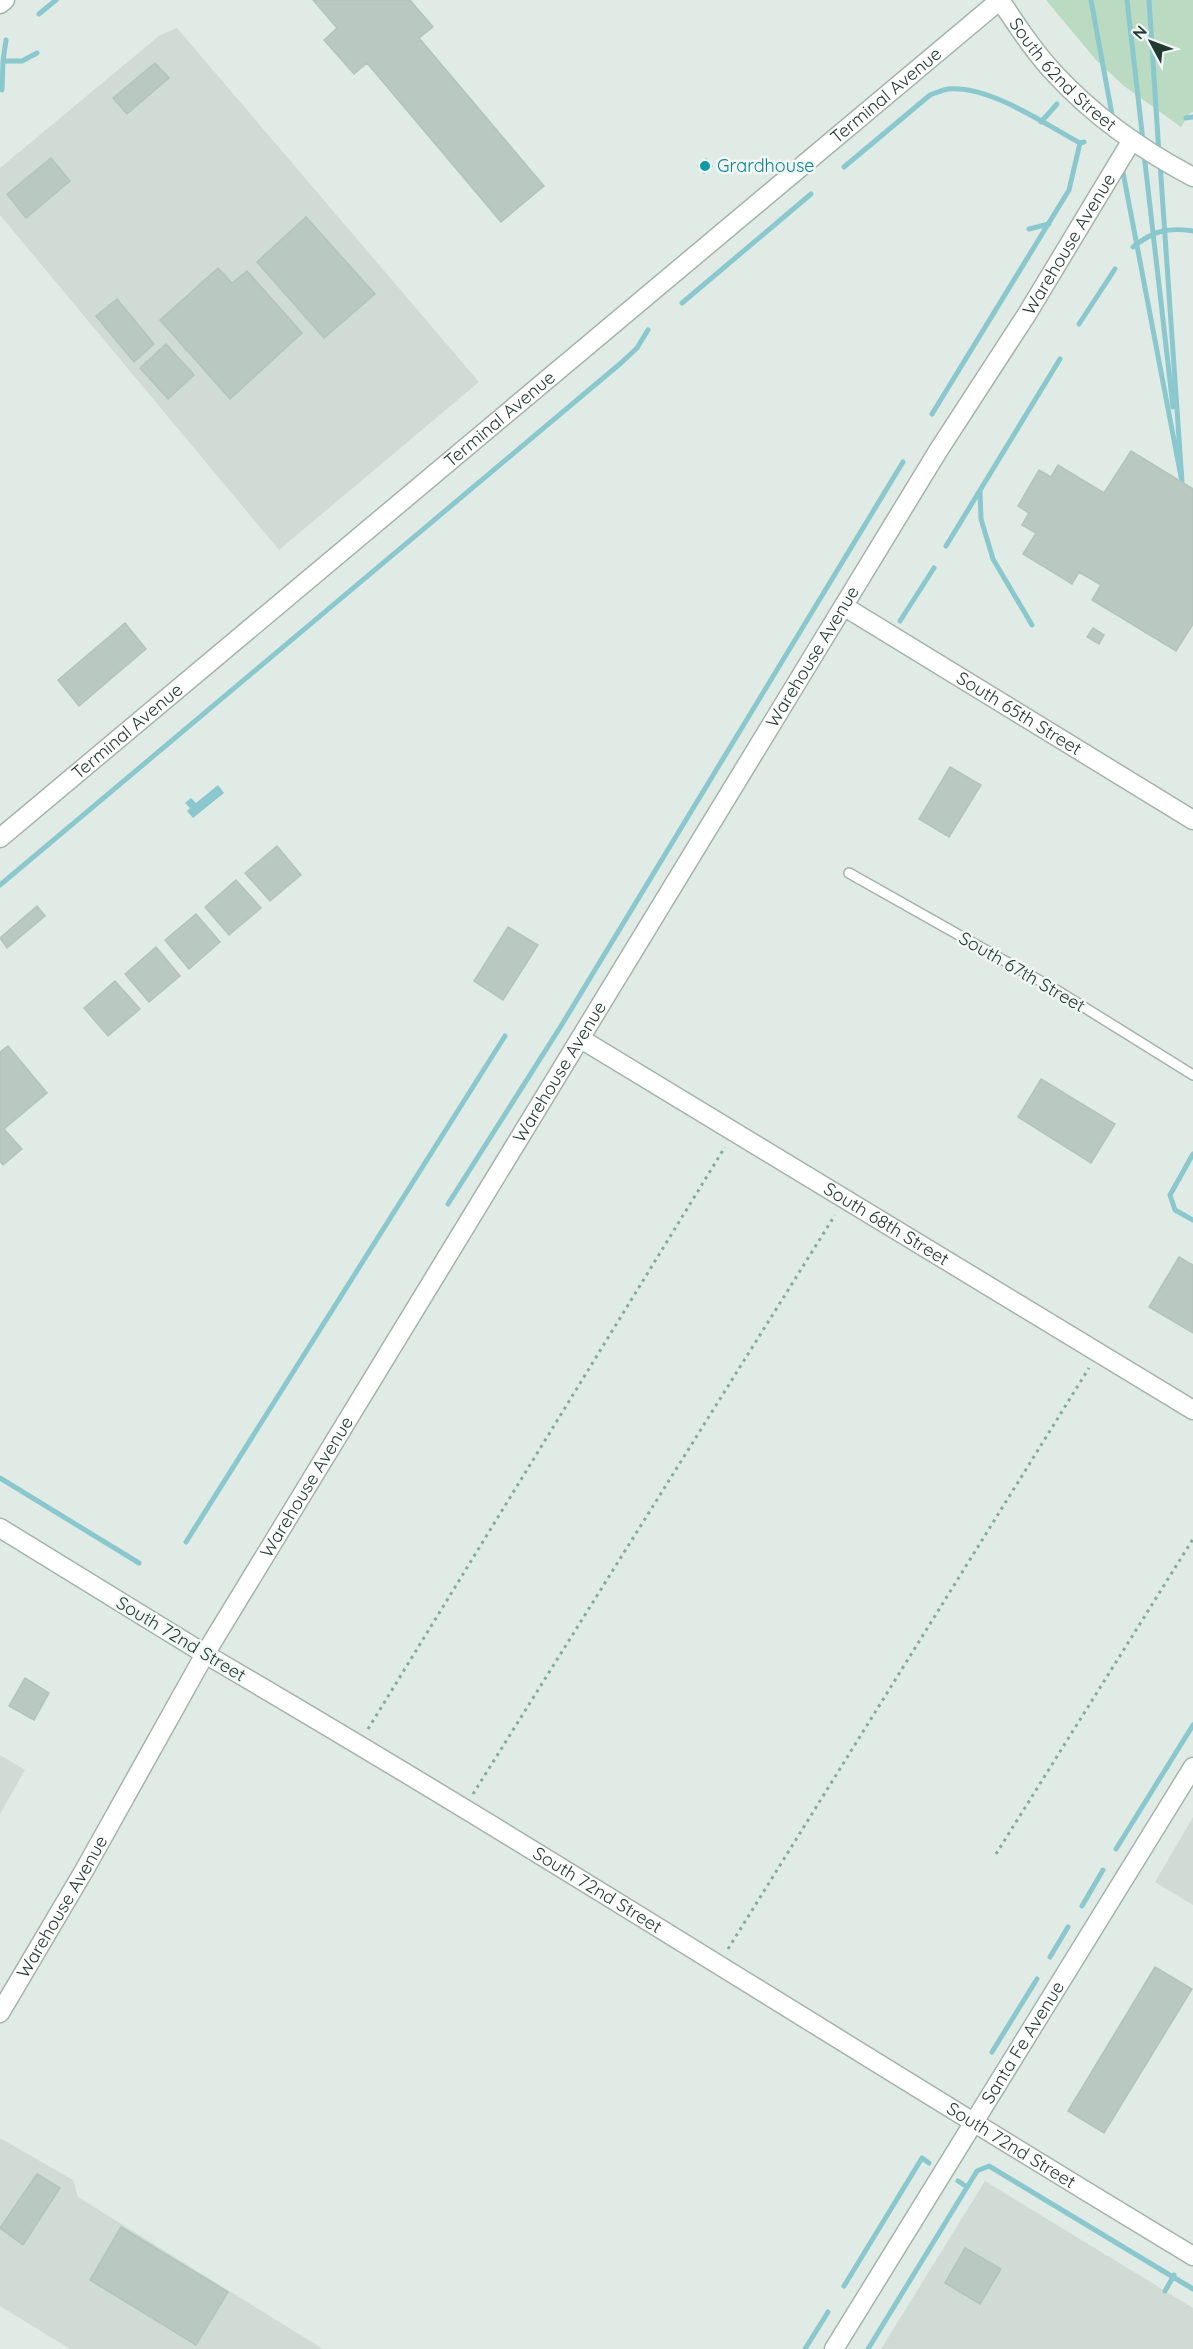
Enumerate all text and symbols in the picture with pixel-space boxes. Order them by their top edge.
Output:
north arrow [1121,12,1181,72]
street label: South 62nd Street [1004,13,1121,136]
text: N [1128,21,1151,43]
street label: Terminal Avenue [825,42,946,148]
place label: Grardhouse [717,154,815,177]
marker: Grardhouse [698,159,712,173]
street label: Warehouse Avenue [1017,169,1120,319]
street label: Terminal Avenue [439,366,560,472]
street label: Warehouse Avenue [760,582,864,732]
street label: South 65th Street [952,666,1086,760]
street label: Terminal Avenue [67,678,187,784]
street label: South 67th Street [955,926,1089,1017]
street label: Warehouse Avenue [507,997,611,1147]
street label: South 68th Street [820,1177,953,1270]
street label: Warehouse Avenue [255,1412,358,1562]
street label: South 72nd Street [112,1591,250,1686]
street label: Warehouse Avenue [11,1831,112,1982]
street label: South 72nd Street [529,1841,666,1938]
street label: Santa Fe Avenue [976,1977,1069,2108]
street label: South 72nd Street [943,2097,1080,2193]

